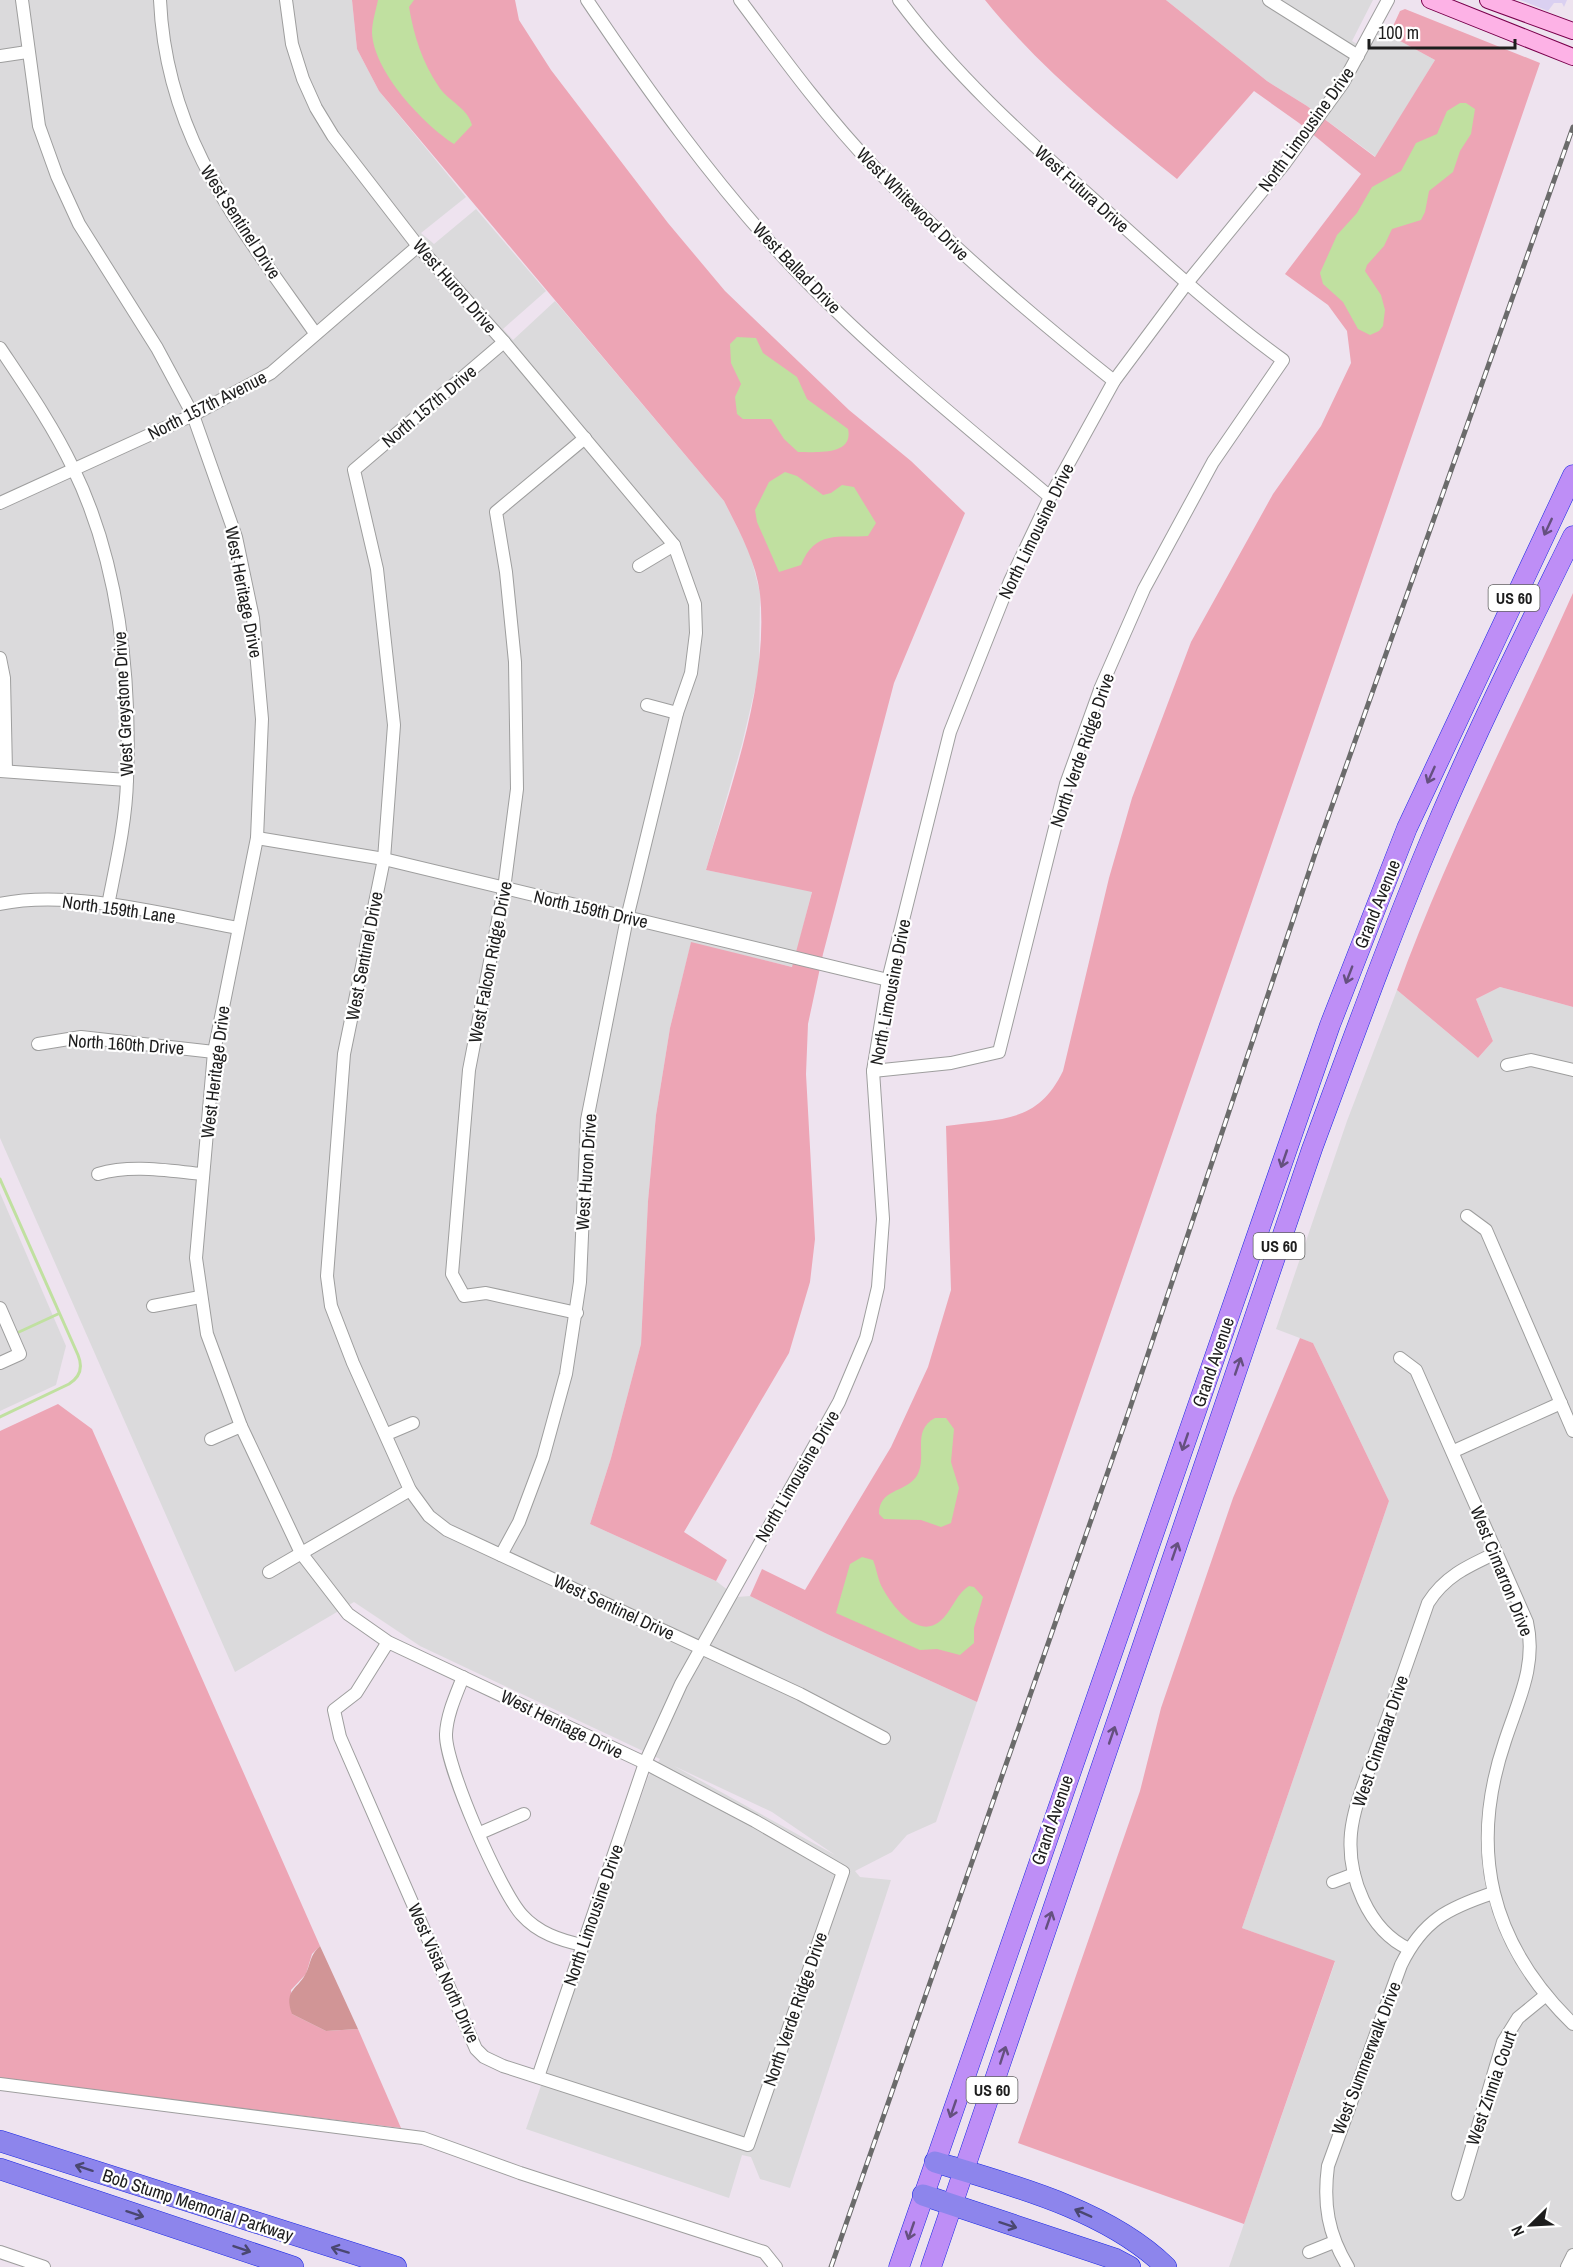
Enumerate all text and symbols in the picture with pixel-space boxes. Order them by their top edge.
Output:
scale bar [1369,12,1514,50]
text: 100 m [1378,20,1419,45]
street label: North Limousine Drive [1252,62,1360,196]
street label: West Futura Drive [1029,140,1135,238]
street label: West Whitewood Drive [851,142,975,266]
street label: West Sentinel Drive [195,160,287,284]
street label: West Ballad Drive [747,217,847,319]
street label: West Huron Drive [407,234,503,338]
street label: North 157th Drive [376,359,482,453]
street label: North 157th Avenue [143,364,271,446]
street label: North Limousine Drive [992,459,1080,603]
one-way arrow [1541,518,1553,536]
street label: West Heritage Drive [219,524,269,660]
road number: US 60 [1488,585,1540,611]
street label: West Greystone Drive [107,631,139,777]
street label: North Verde Ridge Drive [1044,670,1120,830]
one-way arrow [1425,766,1436,784]
street label: Grand Avenue [1348,856,1406,952]
street label: West Falcon Ridge Drive [462,879,518,1045]
street label: North 159th Drive [531,884,651,934]
street label: North 159th Lane [61,889,177,929]
street label: West Sentinel Drive [339,889,389,1023]
street label: North Limousine Drive [864,917,916,1067]
one-way arrow [1343,965,1354,984]
street label: West Heritage Drive [194,1004,236,1140]
street label: North 160th Drive [67,1027,185,1061]
street label: West Huron Drive [569,1113,603,1231]
one-way arrow [1277,1149,1288,1168]
road number: US 60 [1254,1233,1304,1259]
street label: Grand Avenue [1186,1313,1240,1411]
one-way arrow [1233,1357,1244,1376]
street label: North Limousine Drive [749,1405,845,1547]
one-way arrow [1179,1432,1190,1451]
street label: West Cimarron Drive [1464,1502,1540,1640]
one-way arrow [1170,1542,1181,1560]
street label: West Sentinel Drive [549,1568,679,1646]
street label: West Cinnabar Drive [1346,1672,1414,1810]
street label: West Heritage Drive [497,1684,627,1764]
one-way arrow [1107,1726,1118,1745]
street label: Grand Avenue [1025,1771,1079,1869]
street label: North Limousine Drive [557,1841,629,1989]
street label: West Vista North Drive [402,1899,486,2047]
one-way arrow [1044,1911,1055,1930]
street label: North Verde Ridge Drive [757,1929,833,2089]
street label: West Summerwalk Drive [1325,1978,1407,2138]
street label: West Zinnia Court [1460,2027,1522,2149]
one-way arrow [999,2046,1010,2065]
road number: US 60 [966,2077,1018,2103]
one-way arrow [946,2099,957,2118]
one-way arrow [75,2162,94,2173]
street label: Bob Stump Memorial Parkway [99,2162,297,2248]
north arrow [1501,2195,1561,2255]
one-way arrow [1075,2207,1093,2219]
one-way arrow [125,2209,144,2220]
one-way arrow [998,2220,1017,2231]
one-way arrow [905,2221,916,2240]
text: N [1505,2222,1529,2240]
one-way arrow [331,2243,350,2254]
one-way arrow [232,2245,251,2256]

